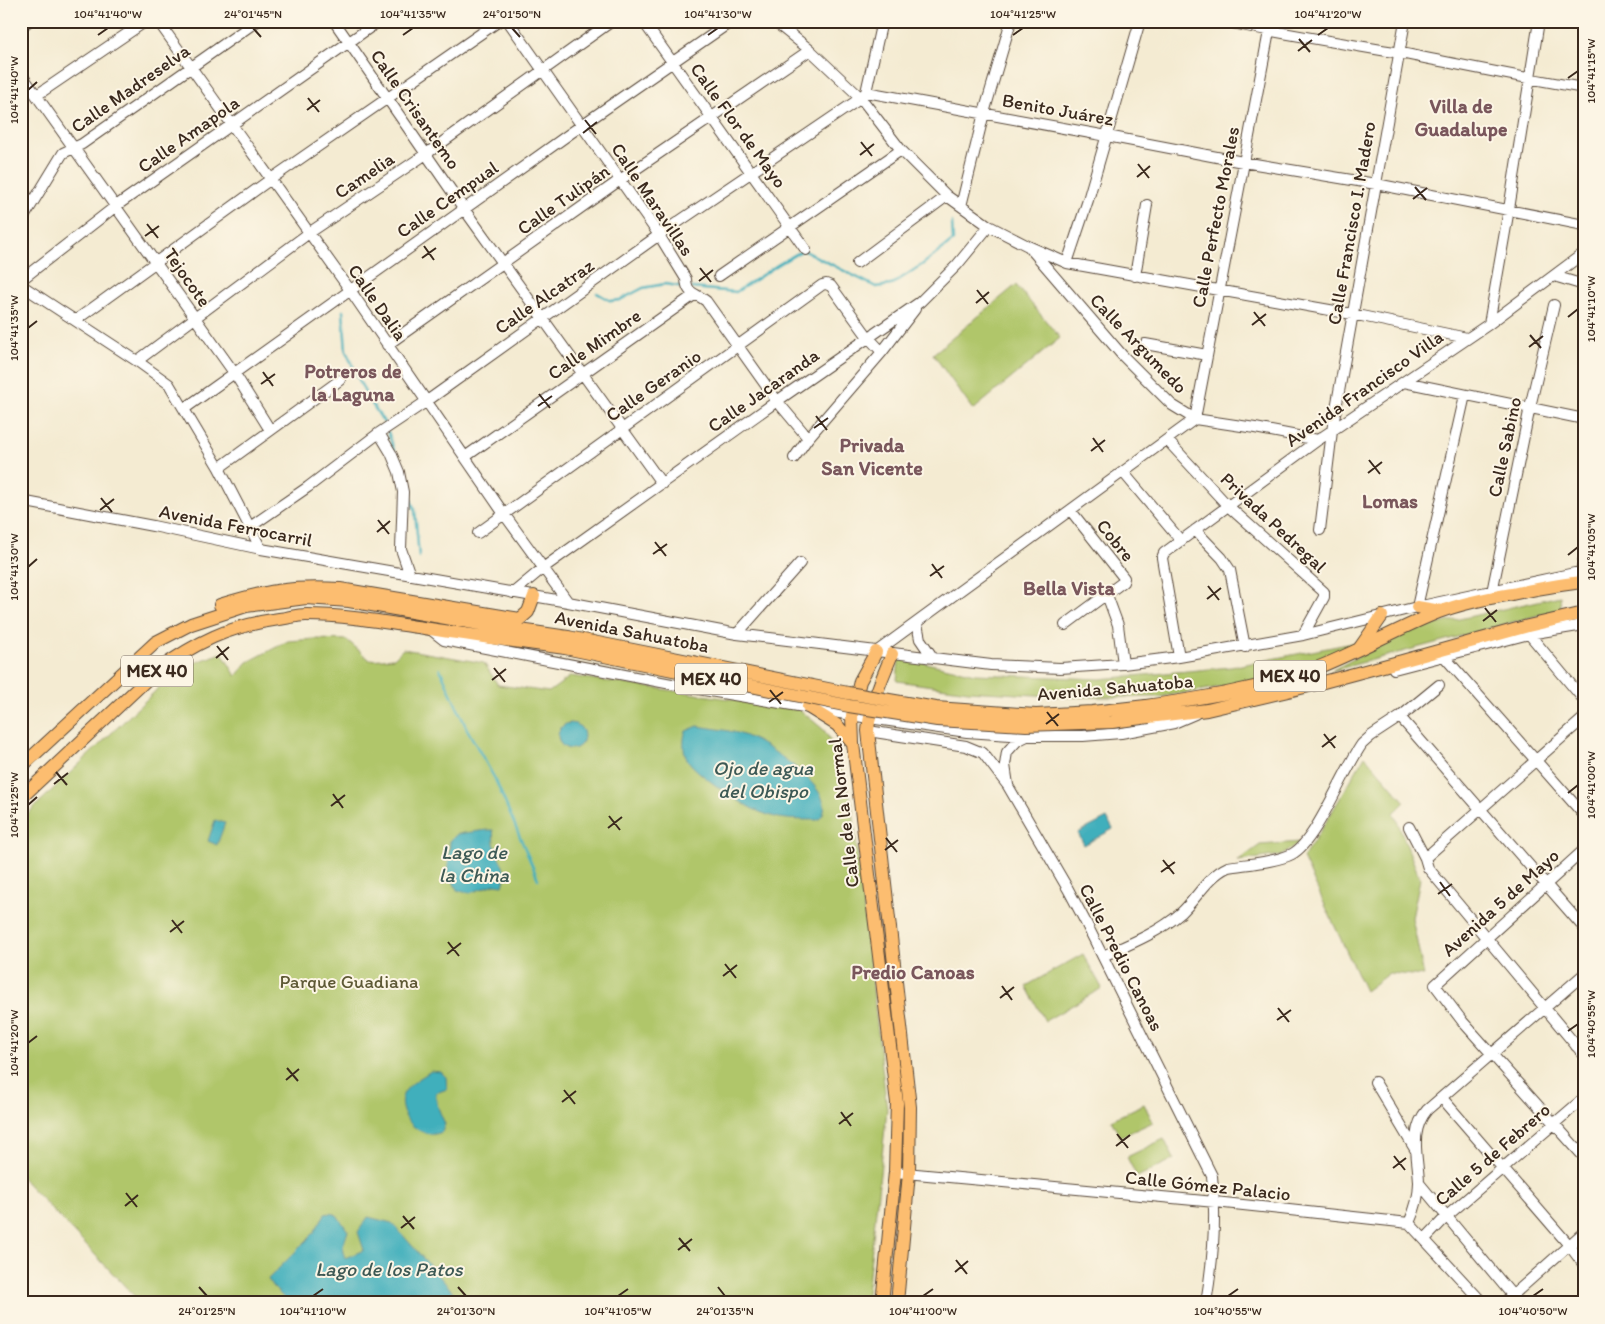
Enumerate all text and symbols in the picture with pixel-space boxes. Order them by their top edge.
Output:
text: 104°41'40"W [74,7,142,21]
text: 24°01'45"N [224,7,282,21]
text: 104°41'35"W [380,7,446,21]
text: 24°01'50"N [483,7,541,21]
text: 104°41'30"W [684,7,752,21]
text: 104°41'25"W [990,7,1056,21]
text: 104°41'20"W [1294,7,1362,21]
text: 104°41'15"W [1584,38,1598,104]
street label: Calle Madreselva [66,39,194,138]
street label: Calle Crisantemo [366,45,465,174]
text: 104°41'40"W [7,56,21,124]
street label: Calle Flor de Mayo [685,58,792,192]
street label: Benito Juárez [1000,88,1116,131]
street label: Calle Amapola [133,91,244,178]
district label: Villa de Guadalupe [1415,94,1508,142]
street label: Calle Francisco I. Madero [1322,120,1381,327]
street label: Calle Perfecto Morales [1187,124,1244,310]
street label: Calle Maravillas [606,138,699,260]
street label: Camelia [330,147,399,204]
street label: Calle Cempual [392,156,503,243]
street label: Calle Tulipán [513,159,614,240]
street label: Tejocote [159,243,216,311]
street label: Calle Alcatraz [490,254,598,339]
street label: Calle Dalia [343,260,412,345]
text: 104°41'10"W [1584,276,1598,342]
street label: Calle Argumedo [1085,288,1192,398]
text: 104°41'35"W [7,295,21,361]
street label: Calle Mimbre [543,304,645,385]
street label: Avenida Francisco Villa [1281,325,1448,452]
street label: Calle Jacaranda [703,343,824,437]
street label: Calle Geranio [601,344,705,427]
district label: Potreros de la Laguna [304,359,402,407]
street label: Calle Sabino [1483,395,1526,499]
district label: Privada San Vicente [821,433,923,480]
street label: Privada Pedregal [1216,467,1332,578]
district label: Lomas [1362,489,1418,513]
street label: Avenida Ferrocarril [157,499,315,552]
text: 104°41'05"W [1584,513,1598,581]
street label: Cobre [1092,514,1140,566]
text: 104°41'30"W [7,533,21,601]
district label: Bella Vista [1023,576,1116,600]
street label: Avenida Sahuatoba [553,605,711,658]
road number: MEX 40 [121,656,193,686]
road number: MEX 40 [1254,660,1326,691]
road number: MEX 40 [675,664,747,694]
street label: Avenida Sahuatoba [1036,669,1194,706]
street label: Calle de la Normal [823,736,864,889]
text: 104°41'00"W [1584,751,1598,819]
water label: Ojo de agua del Obispo [713,756,814,803]
text: 104°41'25"W [7,772,21,838]
water label: Lago de la China [439,840,510,887]
street label: Avenida 5 de Mayo [1437,844,1564,961]
street label: Calle Predio Canoas [1074,879,1169,1035]
district label: Predio Canoas [851,960,975,984]
park label: Parque Guadiana [280,970,418,993]
text: 104°40'55"W [1584,990,1598,1058]
text: 104°41'20"W [7,1009,21,1077]
street label: Calle 5 de Febrero [1430,1098,1555,1211]
street label: Calle Gómez Palacio [1124,1165,1292,1206]
water label: Lago de los Patos [315,1257,464,1281]
text: 24°01'25"N [178,1304,236,1318]
text: 104°41'10"W [280,1304,346,1318]
text: 24°01'30"N [437,1304,495,1318]
text: 104°41'05"W [584,1304,652,1318]
text: 24°01'35"N [696,1304,754,1318]
text: 104°41'00"W [889,1304,957,1318]
text: 104°40'55"W [1194,1304,1262,1318]
text: 104°40'50"W [1499,1304,1567,1318]

